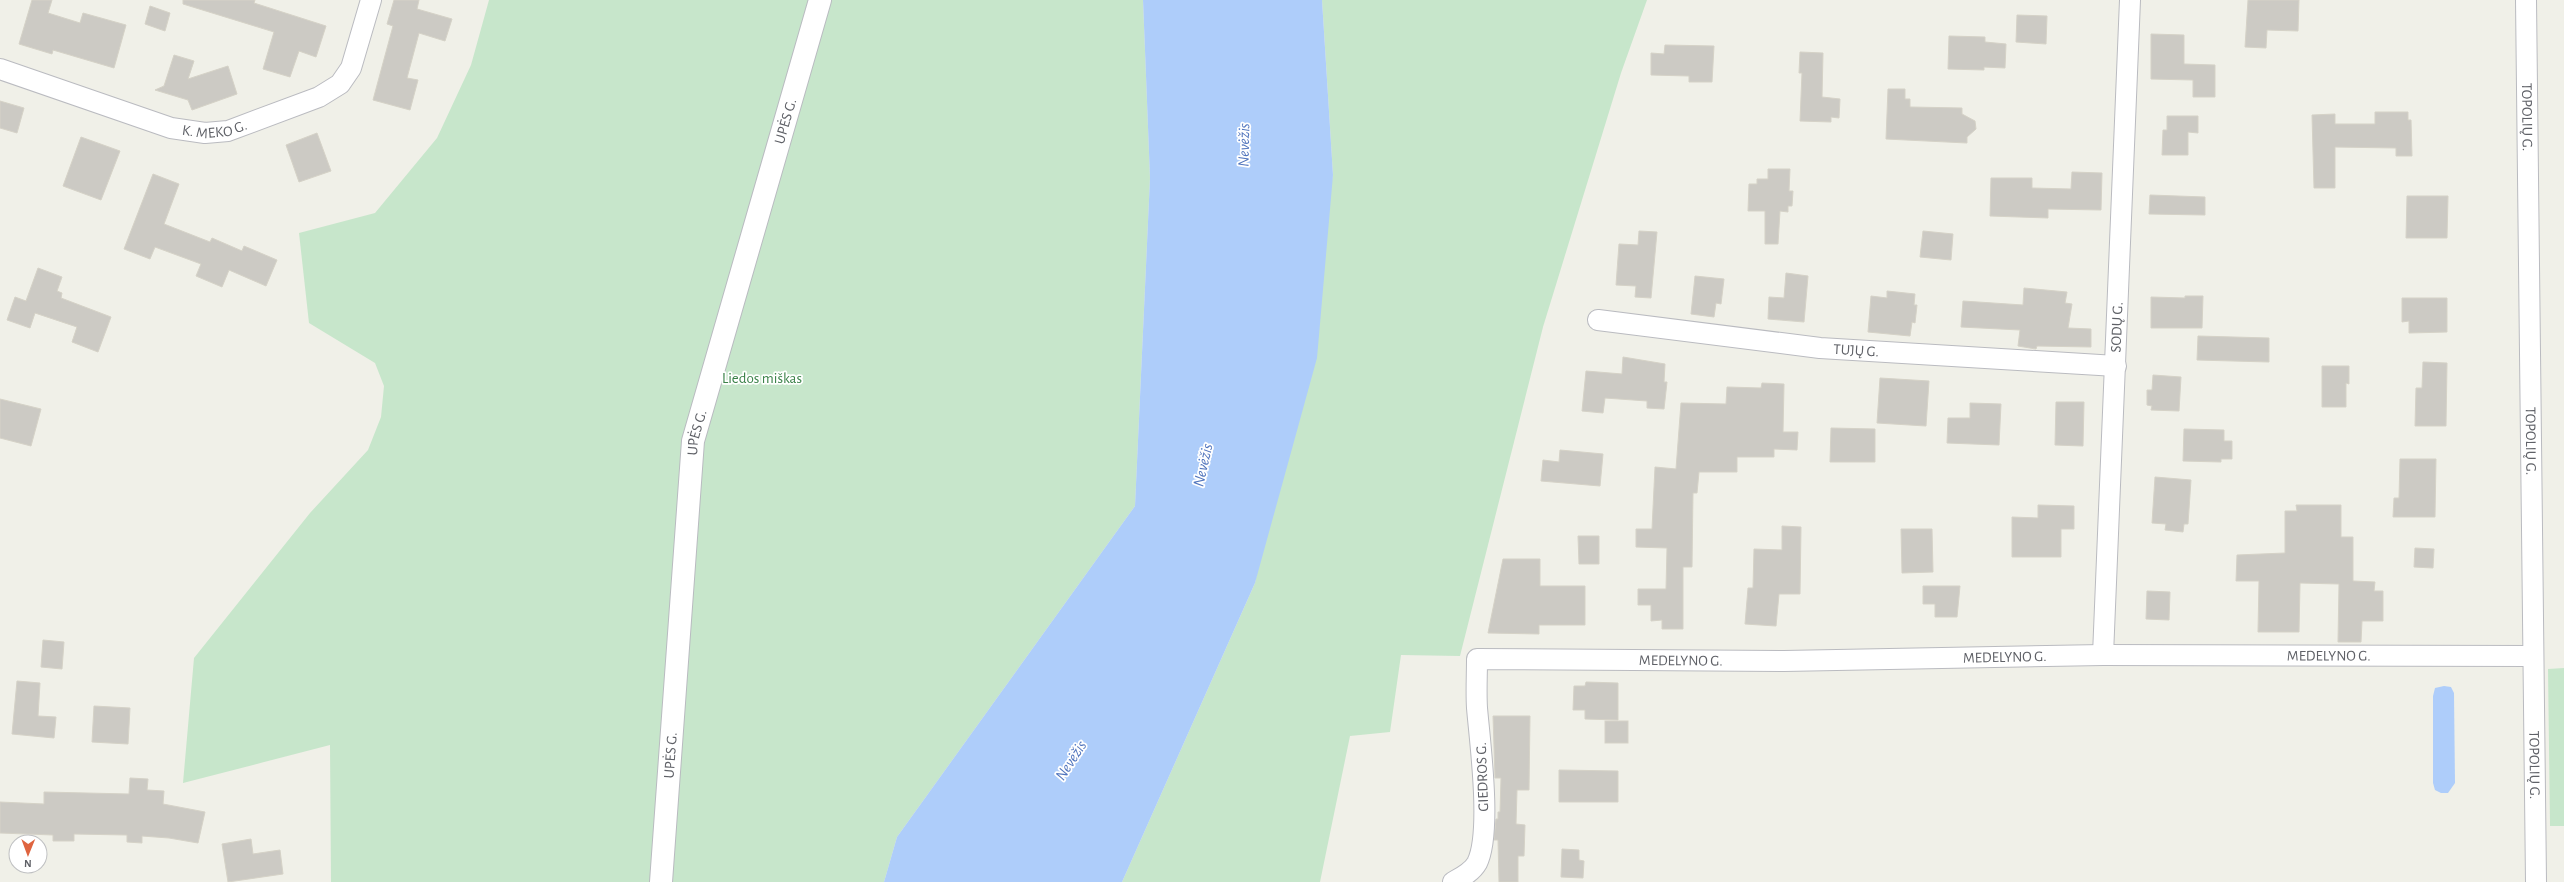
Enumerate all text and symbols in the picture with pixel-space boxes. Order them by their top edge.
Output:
street label: TOPOLIŲ G. [2519,83,2535,151]
street label: UPĖS G. [772,97,799,146]
street label: K. MEKO G. [181,118,249,141]
water label: Nevėžis [1236,123,1252,167]
street label: SODŲ G. [2108,302,2126,353]
street label: TUJŲ G. [1833,342,1879,360]
park label: Liedos miškas [722,371,802,386]
street label: TOPOLIŲ G. [2523,407,2538,475]
street label: UPĖS G. [685,408,710,456]
water label: Nevėžis [1190,442,1216,488]
street label: MEDELYNO G. [2287,648,2371,664]
street label: MEDELYNO G. [1963,649,2047,666]
street label: MEDELYNO G. [1639,653,1723,669]
street label: TOPOLIŲ G. [2526,731,2542,799]
street label: UPĖS G. [661,732,680,779]
water label: Nevėžis [1052,738,1089,783]
street label: GIEDROS G. [1474,742,1491,812]
north arrow [8,834,48,874]
text: N [24,858,32,869]

